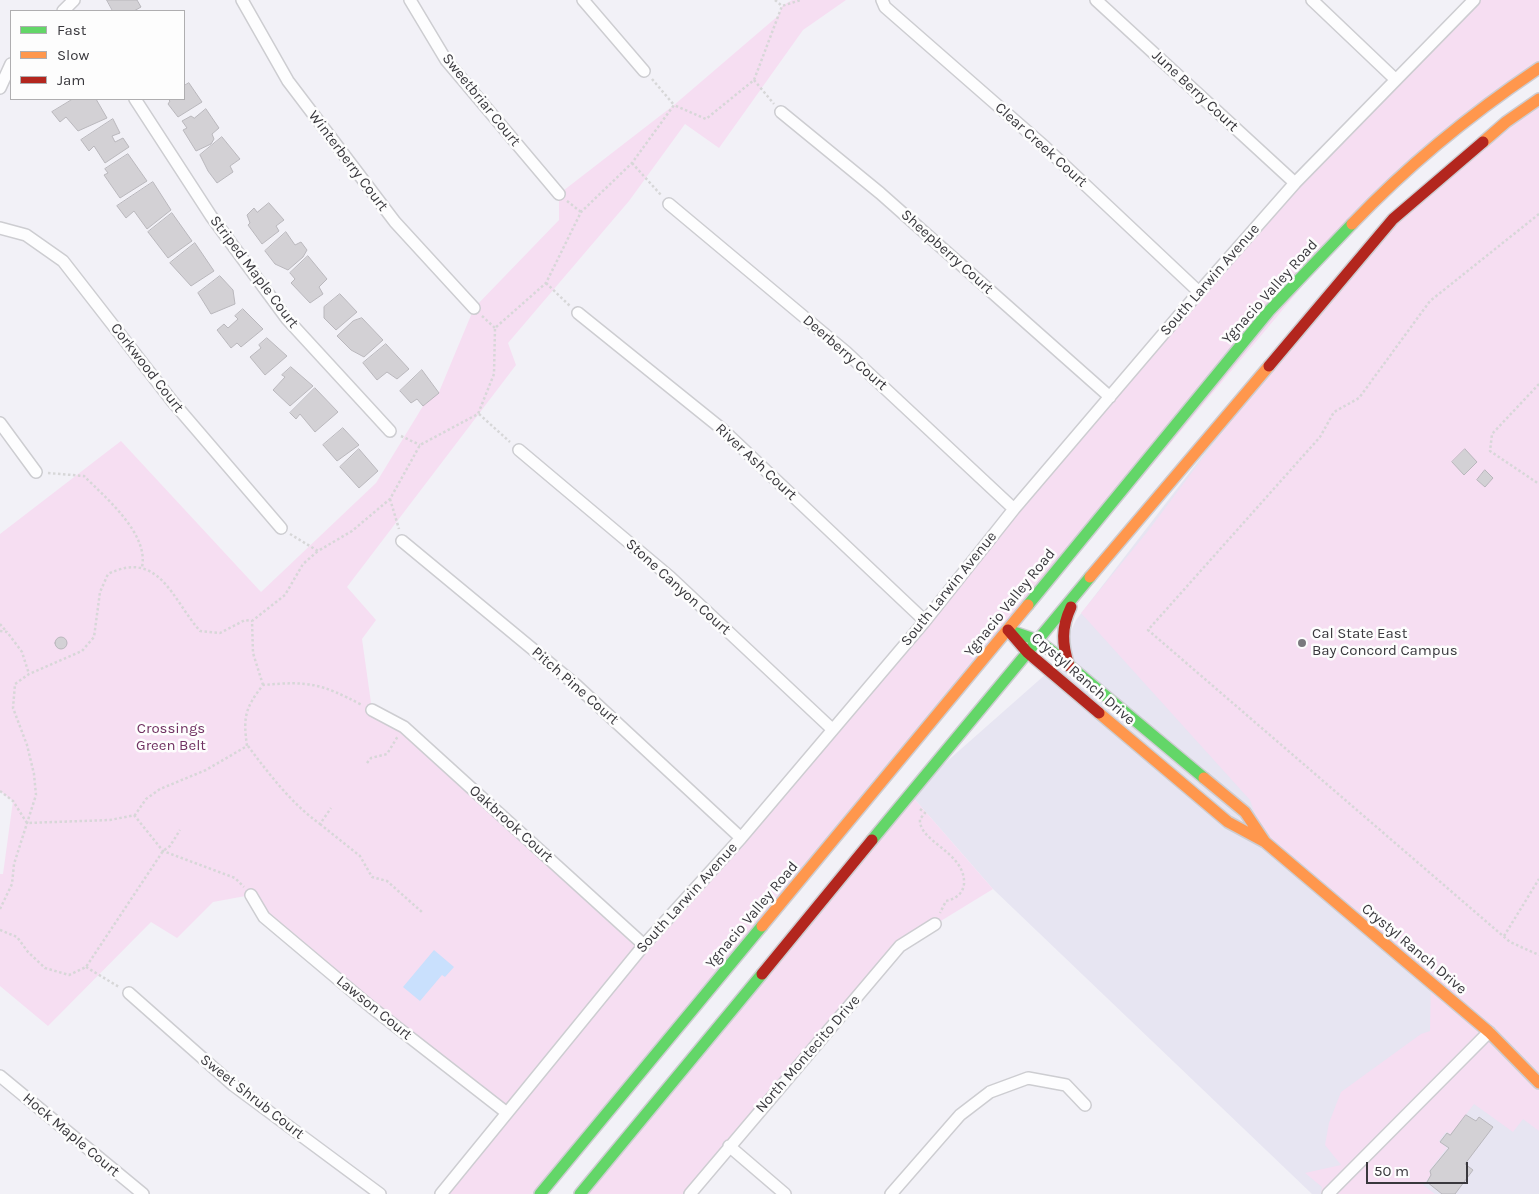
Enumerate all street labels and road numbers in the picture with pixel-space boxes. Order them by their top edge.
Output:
street label: June Berry Court [1148,46,1242,136]
street label: Sweetbriar Court [438,50,524,150]
street label: Clear Creek Court [991,99,1091,191]
street label: Winterberry Court [304,107,392,215]
street label: Sheepberry Court [897,206,997,298]
street label: Striped Maple Court [206,212,302,332]
street label: South Larwin Avenue [1156,220,1264,340]
street label: Ygnacio Valley Road [1218,236,1322,348]
street label: Deerberry Court [799,311,891,395]
street label: Corkwood Court [107,320,187,416]
street label: River Ash Court [712,420,800,504]
street label: South Larwin Avenue [897,528,1001,650]
street label: Stone Canyon Court [622,535,734,639]
street label: Ygnacio Valley Road [961,545,1059,661]
street label: Crystyl Ranch Drive [1027,629,1139,729]
street label: Pitch Pine Court [528,643,622,729]
street label: Oakbrook Court [465,782,557,866]
street label: South Larwin Avenue [633,839,741,957]
street label: Ygnacio Valley Road [702,858,802,972]
street label: Crystyl Ranch Drive [1358,900,1470,998]
street label: Lawson Court [332,972,416,1044]
street label: North Montecito Drive [752,991,864,1117]
street label: Sweet Shrub Court [196,1051,308,1143]
street label: Hock Maple Court [19,1089,123,1181]

